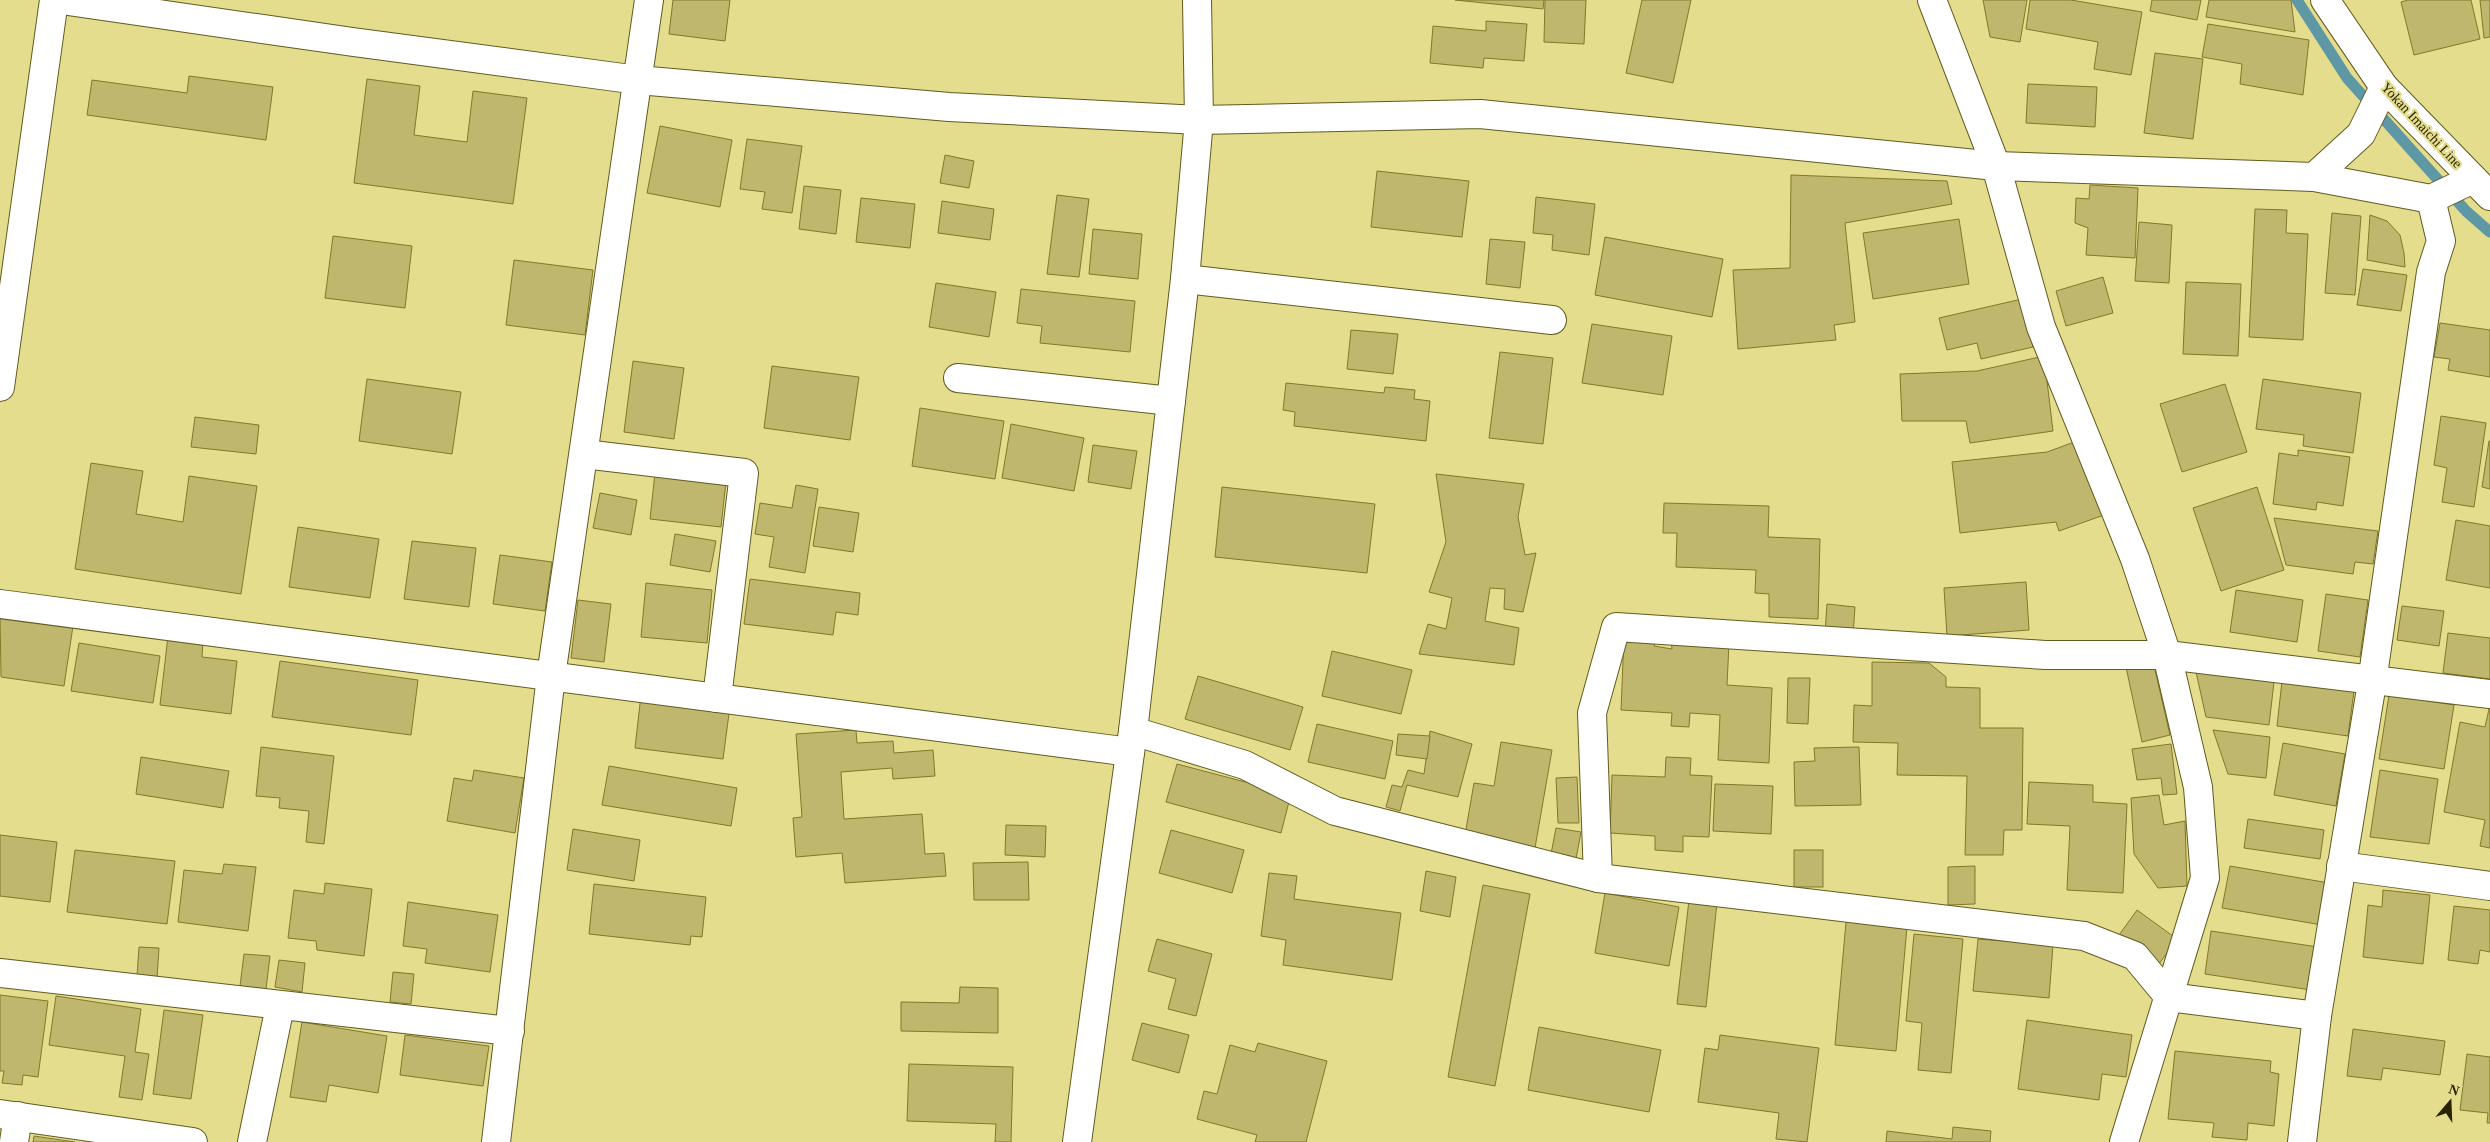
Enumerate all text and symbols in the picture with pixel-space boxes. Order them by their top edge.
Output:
street label: Yokan Imaichi Line [2378,80,2465,171]
north arrow [2425,1077,2475,1127]
text: N [2447,1081,2461,1099]

